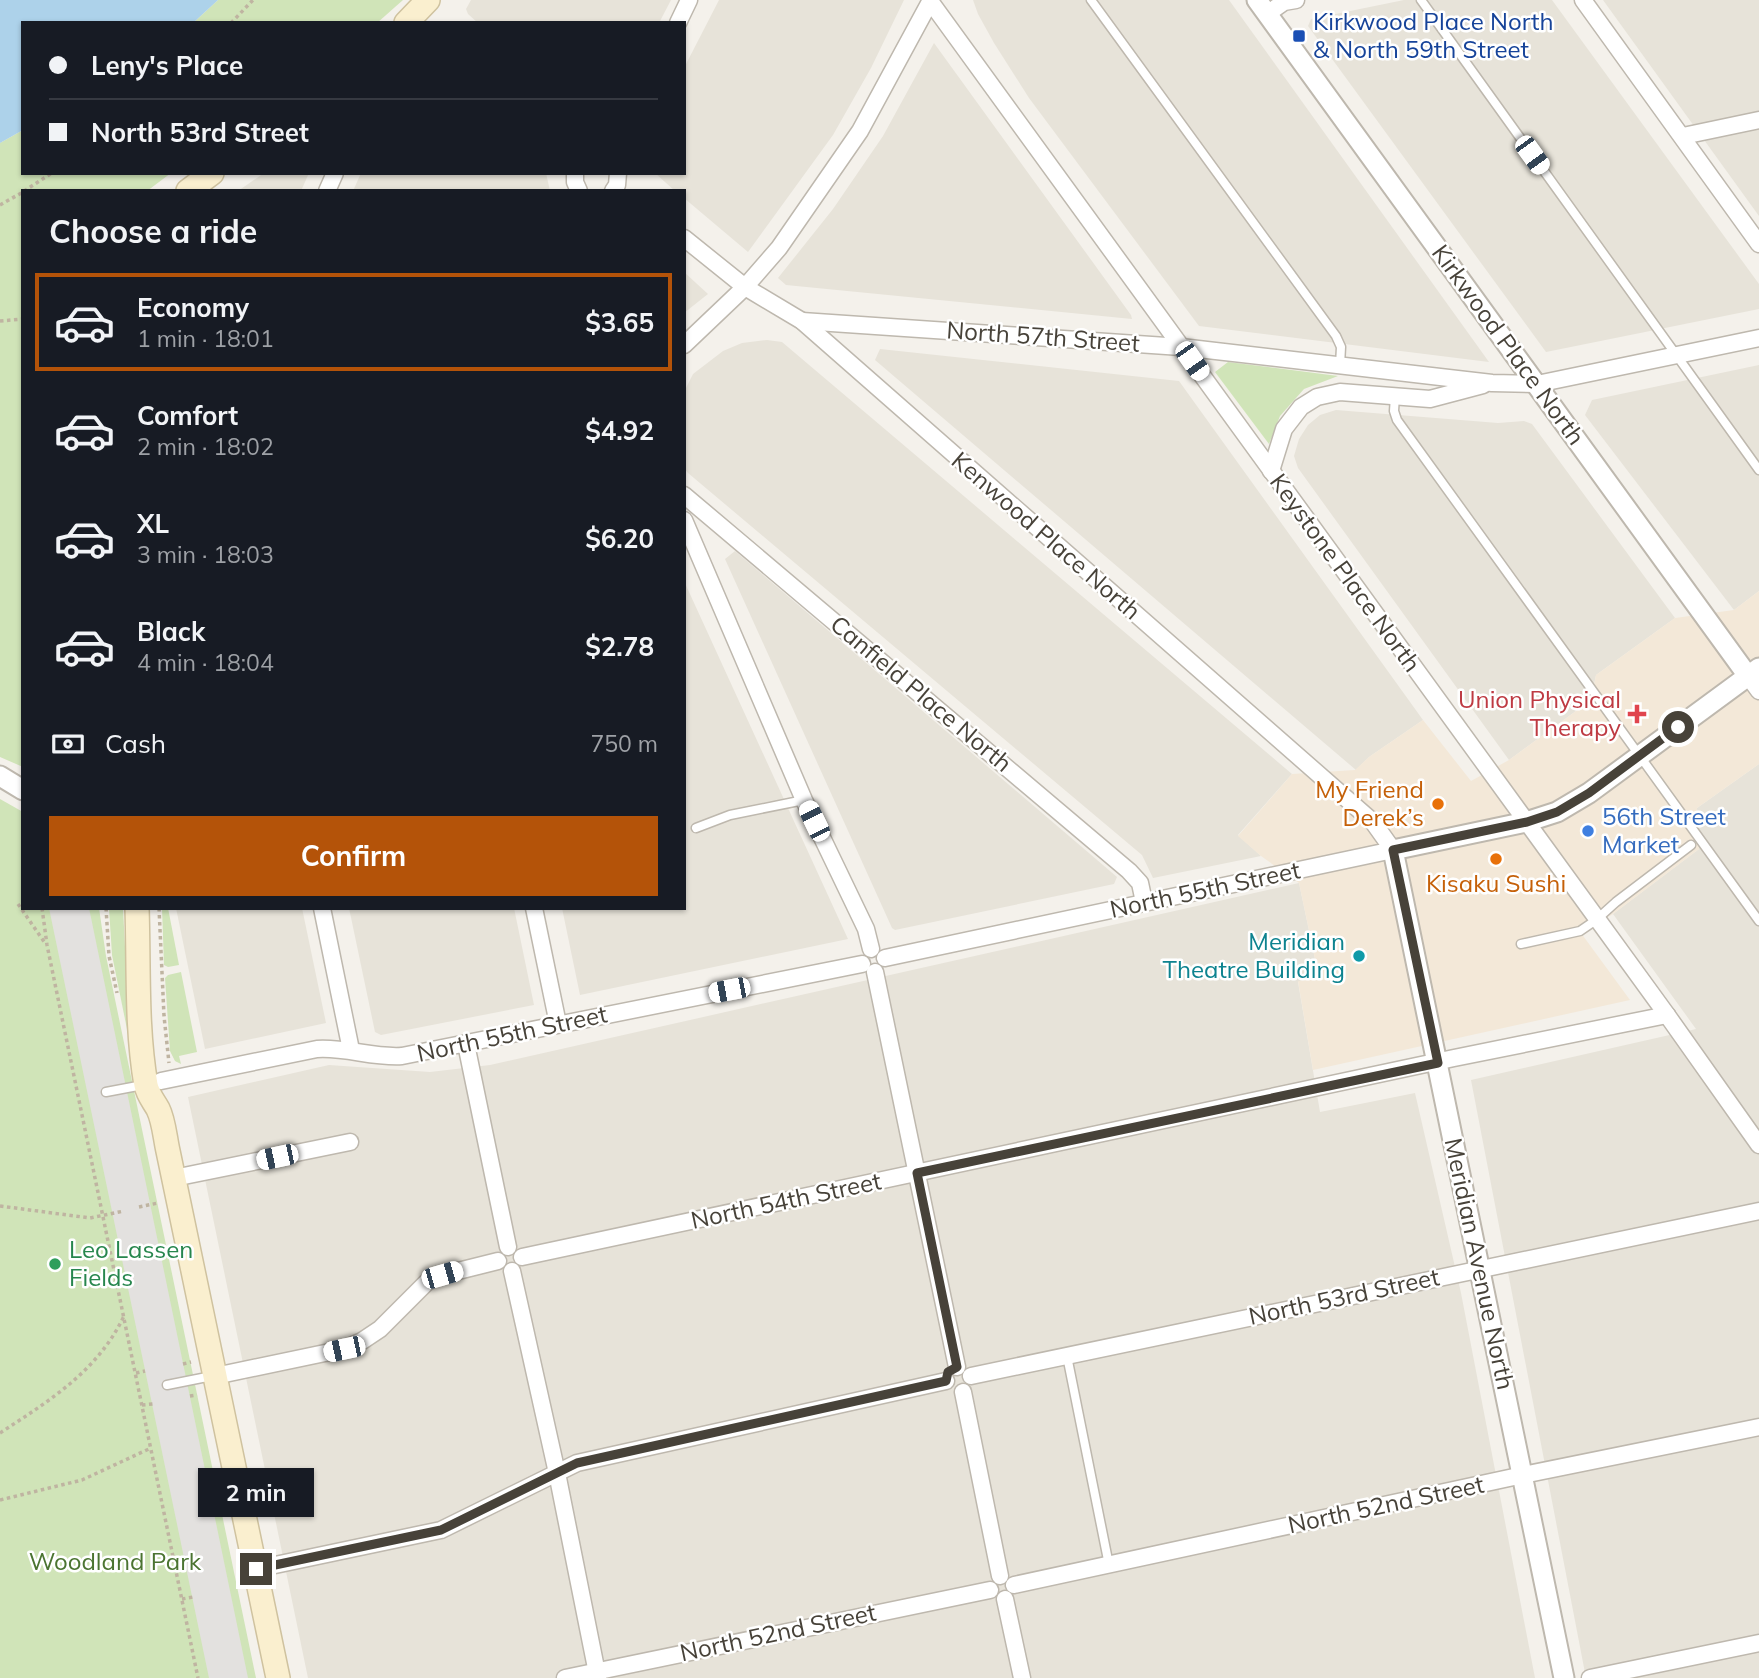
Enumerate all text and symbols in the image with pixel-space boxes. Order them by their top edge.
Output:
place label: Kirkwood Place North & North 59th Street [1313,6,1554,64]
marker: Kirkwood Place North & North 59th Street [1291,28,1307,44]
text: Leny's Place [91,49,243,82]
text: North 53rd Street [91,116,309,149]
car [1512,132,1553,178]
text: Choose a ride [49,211,257,251]
street label: Kirkwood Place North [1426,238,1592,451]
icon: car [53,291,116,354]
text: Economy [137,291,249,324]
text: $3.65 [585,306,654,339]
street label: North 57th Street [945,314,1141,358]
text: 1 min · 18:01 [137,324,274,353]
car [1172,338,1213,384]
icon: car [53,399,116,462]
text: Comfort [137,399,238,432]
text: $4.92 [585,414,654,447]
text: 2 min · 18:02 [137,432,274,461]
street label: Kenwood Place North [946,445,1147,626]
street label: Keystone Place North [1264,467,1428,677]
icon: car [53,507,116,570]
text: XL [137,507,169,540]
text: $6.20 [585,522,654,555]
text: 3 min · 18:03 [137,540,274,569]
street label: Canfield Place North [825,609,1019,778]
icon: car [53,615,116,678]
text: Black [137,615,205,648]
text: $2.78 [585,630,654,663]
text: 4 min · 18:04 [137,648,274,677]
place label: Union Physical Therapy [1458,684,1621,742]
marker: Union Physical Therapy [1627,704,1647,724]
route start [1662,711,1694,743]
icon: cash [49,725,87,763]
text: Cash [105,727,166,760]
text: 750 m [590,729,658,758]
place label: My Friend Derek’s [1315,774,1424,832]
marker: My Friend Derek’s [1430,796,1446,812]
car [796,798,833,844]
place label: 56th Street Market [1602,801,1726,859]
button: Confirm [49,816,658,896]
marker: 56th Street Market [1580,823,1596,839]
marker: Kisaku Sushi [1488,851,1504,867]
street label: North 55th Street [1107,854,1303,924]
place label: Kisaku Sushi [1426,868,1566,898]
place label: Meridian Theatre Building [1162,926,1345,984]
marker: Meridian Theatre Building [1351,948,1367,964]
car [707,976,752,1004]
street label: North 55th Street [414,998,610,1068]
street label: Meridian Avenue North [1439,1135,1521,1392]
car [255,1142,300,1172]
street label: North 54th Street [688,1165,884,1235]
place label: Leo Lassen Fields [69,1234,193,1292]
marker: Leo Lassen Fields [47,1256,63,1272]
car [419,1259,466,1291]
street label: North 53rd Street [1246,1261,1442,1331]
car [322,1334,367,1364]
callout: 2 min [198,1468,314,1516]
street label: North 52nd Street [1285,1469,1487,1539]
text: 2 min [226,1478,286,1507]
park label: Woodland Park [29,1546,202,1576]
route end [240,1553,272,1585]
street label: North 52nd Street [677,1597,879,1667]

